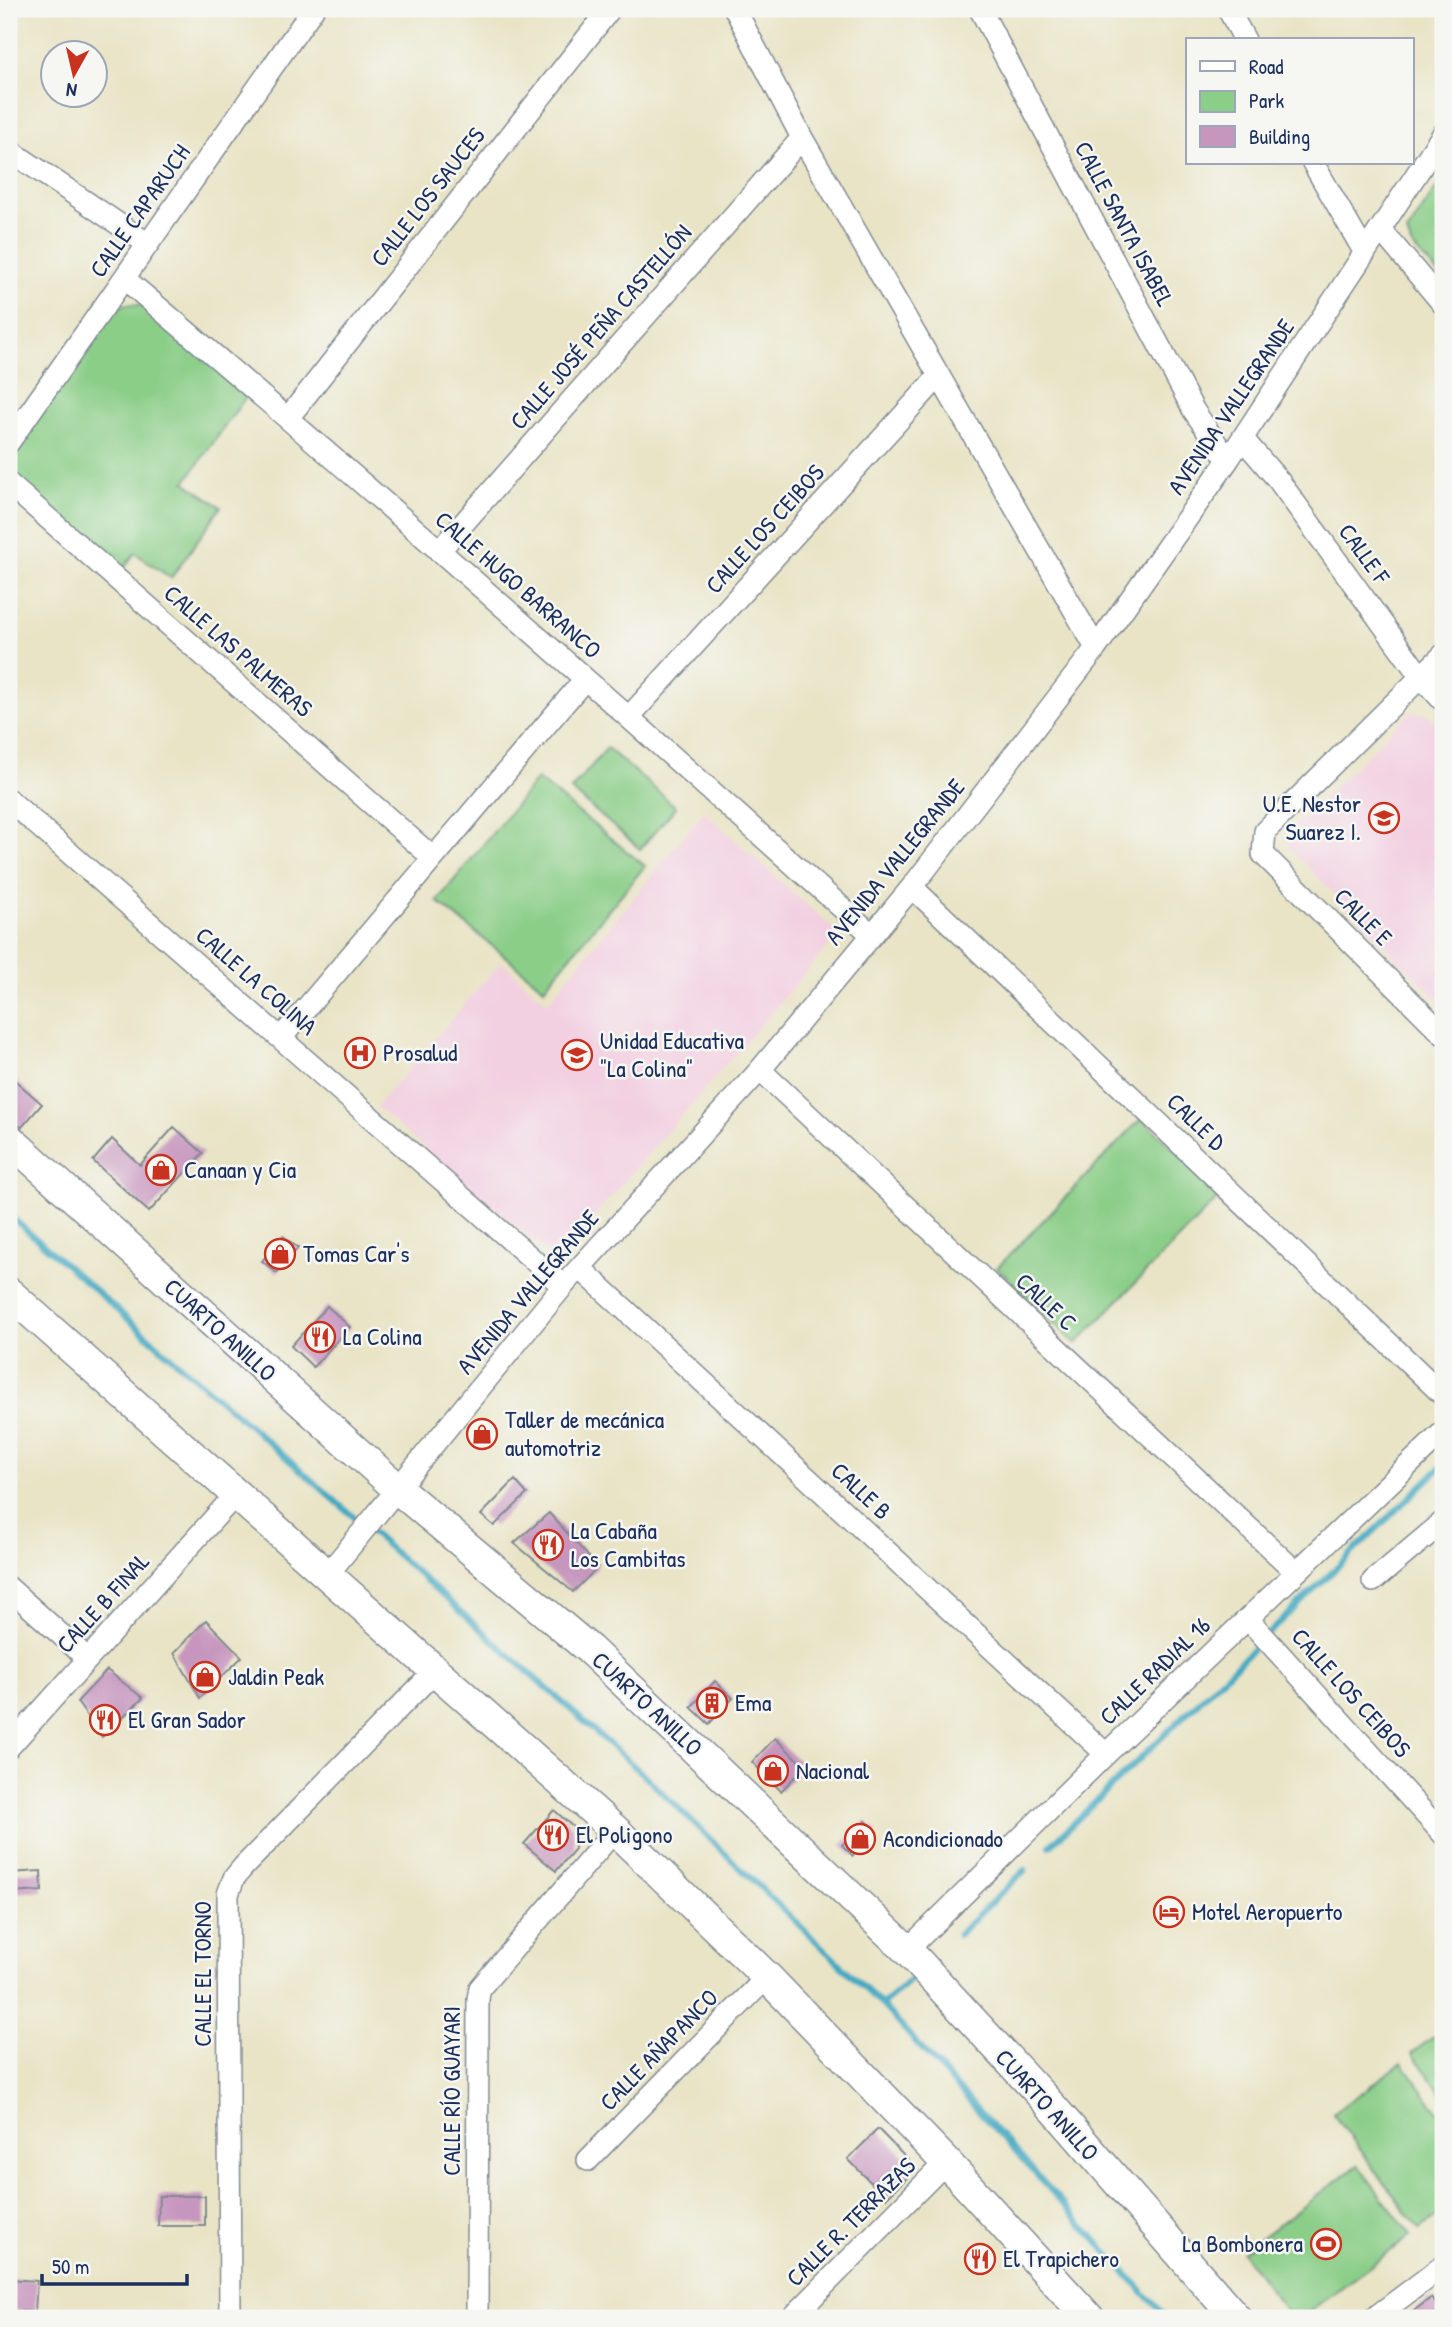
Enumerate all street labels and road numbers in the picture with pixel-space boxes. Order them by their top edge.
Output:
street label: CALLE LOS SAUCES [363,120,492,273]
street label: CALLE SANTA ISABEL [1068,135,1182,312]
street label: CALLE CAPARUCH [81,138,197,283]
street label: CALLE JOSÉ PEÑA CASTELLÓN [502,217,698,436]
street label: AVENIDA VALLEGRANDE [1159,312,1301,501]
street label: CALLE LOS CEIBOS [698,457,831,600]
street label: CALLE HUGO BARRANCO [429,503,609,665]
street label: CALLE F [1332,517,1398,591]
street label: CALLE LAS PALMERAS [158,577,320,724]
street label: AVENIDA VALLEGRANDE [817,771,972,951]
street label: CALLE E [1328,880,1400,952]
street label: CALLE LA COLINA [189,919,324,1042]
street label: CALLE D [1160,1085,1234,1158]
street label: AVENIDA VALLEGRANDE [449,1202,606,1380]
street label: CALLE C [1009,1265,1084,1338]
street label: CUARTO ANILLO [158,1270,284,1388]
street label: CALLE B [825,1454,899,1526]
street label: CALLE B FINAL [49,1545,156,1659]
street label: CALLE RADIAL 16 [1092,1609,1217,1731]
street label: CALLE LOS CEIBOS [1285,1621,1418,1764]
street label: CUARTO ANILLO [585,1644,710,1763]
street label: CALLE EL TORNO [186,1901,218,2047]
street label: CALLE AÑAPANCO [592,1982,725,2117]
street label: CALLE RÍO GUAYARI [435,2006,467,2176]
street label: CUARTO ANILLO [989,2041,1107,2167]
street label: CALLE R. TERRAZAS [779,2150,922,2293]

